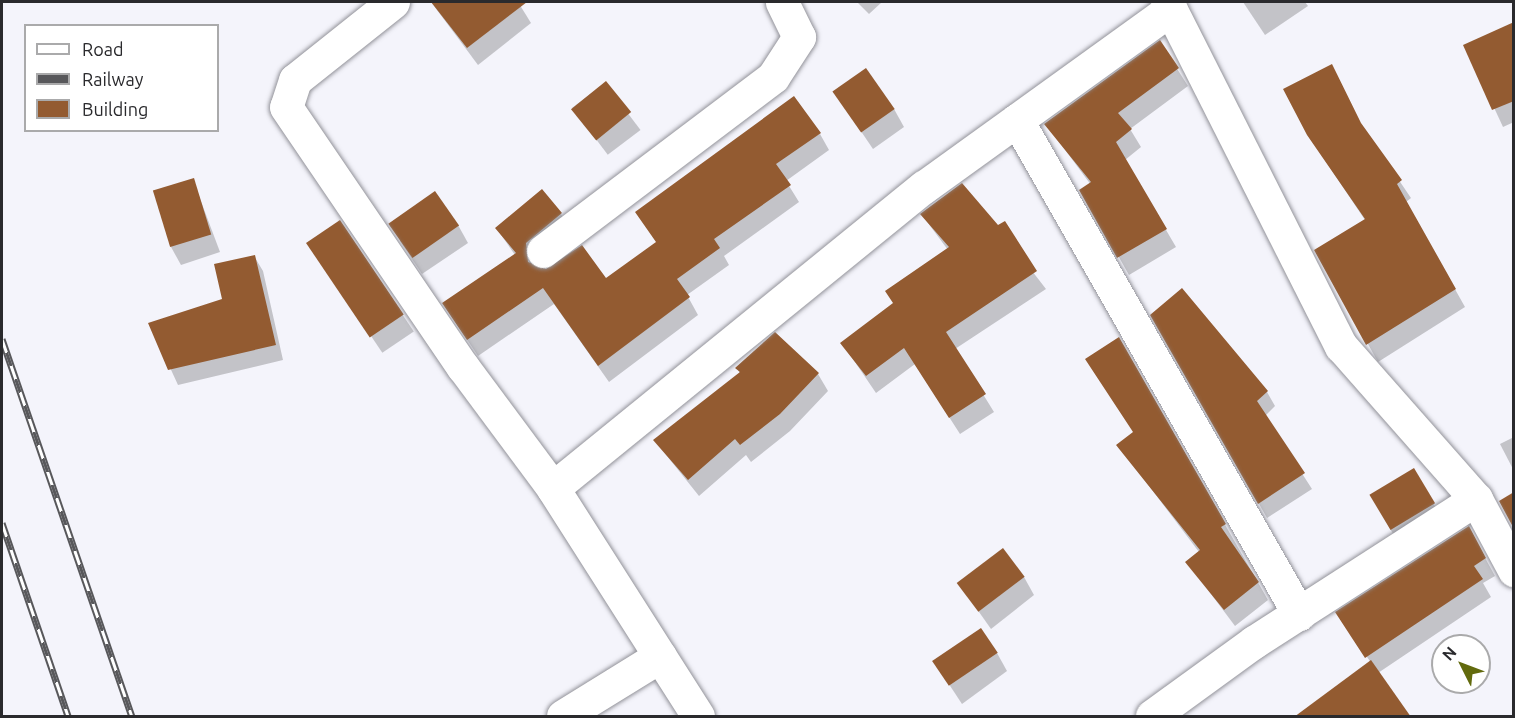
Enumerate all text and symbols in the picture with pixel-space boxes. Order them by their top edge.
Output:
legend [24,24,219,132]
text: Road [82,39,124,59]
text: Railway [82,69,143,89]
text: Building [82,99,148,119]
north arrow [1431,634,1491,694]
text: N [1438,643,1460,664]

